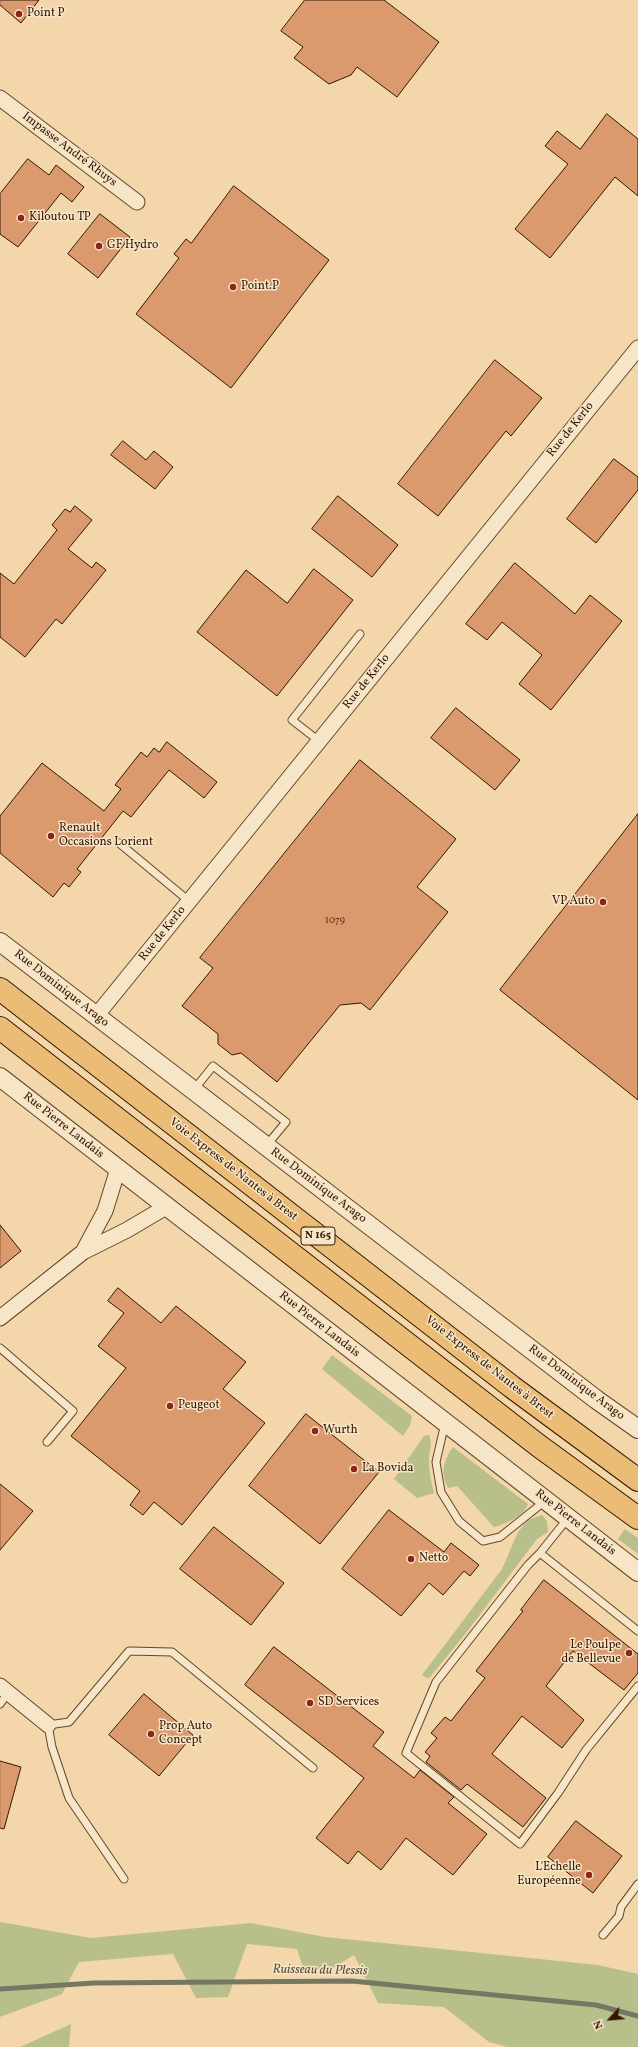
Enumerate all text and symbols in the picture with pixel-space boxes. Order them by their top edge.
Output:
place label: Point P [27,7,64,21]
marker: Point P [14,9,24,19]
street label: Impasse André Rhuys [19,110,119,190]
place label: Kiloutou TP [29,211,91,225]
marker: Kiloutou TP [16,213,26,223]
place label: GF Hydro [107,239,158,253]
marker: GF Hydro [94,241,104,251]
place label: Point.P [241,280,279,294]
marker: Point.P [228,282,238,292]
street label: Rue de Kerlo [545,400,597,460]
street label: Rue de Kerlo [341,652,393,712]
place label: Renault Occasions Lorient [59,822,153,850]
marker: Renault Occasions Lorient [46,831,56,841]
place label: VP Auto [552,895,595,909]
marker: VP Auto [598,897,608,907]
street label: Rue de Kerlo [137,904,189,964]
house number: 1079 [325,915,345,927]
street label: Rue Dominique Arago [11,947,111,1031]
street label: Rue Pierre Landais [20,1090,106,1162]
street label: Voie Express de Nantes à Brest [166,1115,300,1225]
street label: Rue Dominique Arago [267,1145,369,1227]
road number: N 165 [301,1227,335,1245]
street label: Rue Pierre Landais [276,1289,362,1361]
street label: Voie Express de Nantes à Brest [422,1313,556,1423]
street label: Rue Dominique Arago [525,1342,627,1424]
place label: Peugeot [178,1399,220,1413]
marker: Peugeot [165,1401,175,1411]
place label: Wurth [323,1424,358,1438]
marker: Wurth [310,1426,320,1436]
place label: La Bovida [362,1462,414,1476]
marker: La Bovida [349,1464,359,1474]
street label: Rue Pierre Landais [532,1487,618,1559]
place label: Netto [419,1552,448,1566]
marker: Netto [406,1554,416,1564]
place label: Le Poulpe de Bellevue [561,1639,621,1667]
marker: Le Poulpe de Bellevue [624,1648,634,1658]
place label: SD Services [318,1696,379,1710]
marker: SD Services [305,1698,315,1708]
place label: Prop Auto Concept [159,1720,212,1748]
marker: Prop Auto Concept [146,1729,156,1739]
place label: L'Echelle Européenne [517,1861,581,1889]
marker: L'Echelle Européenne [584,1870,594,1880]
water label: Ruisseau du Plessis [272,1962,368,1980]
north arrow [590,1999,630,2039]
text: N [590,2018,607,2031]

